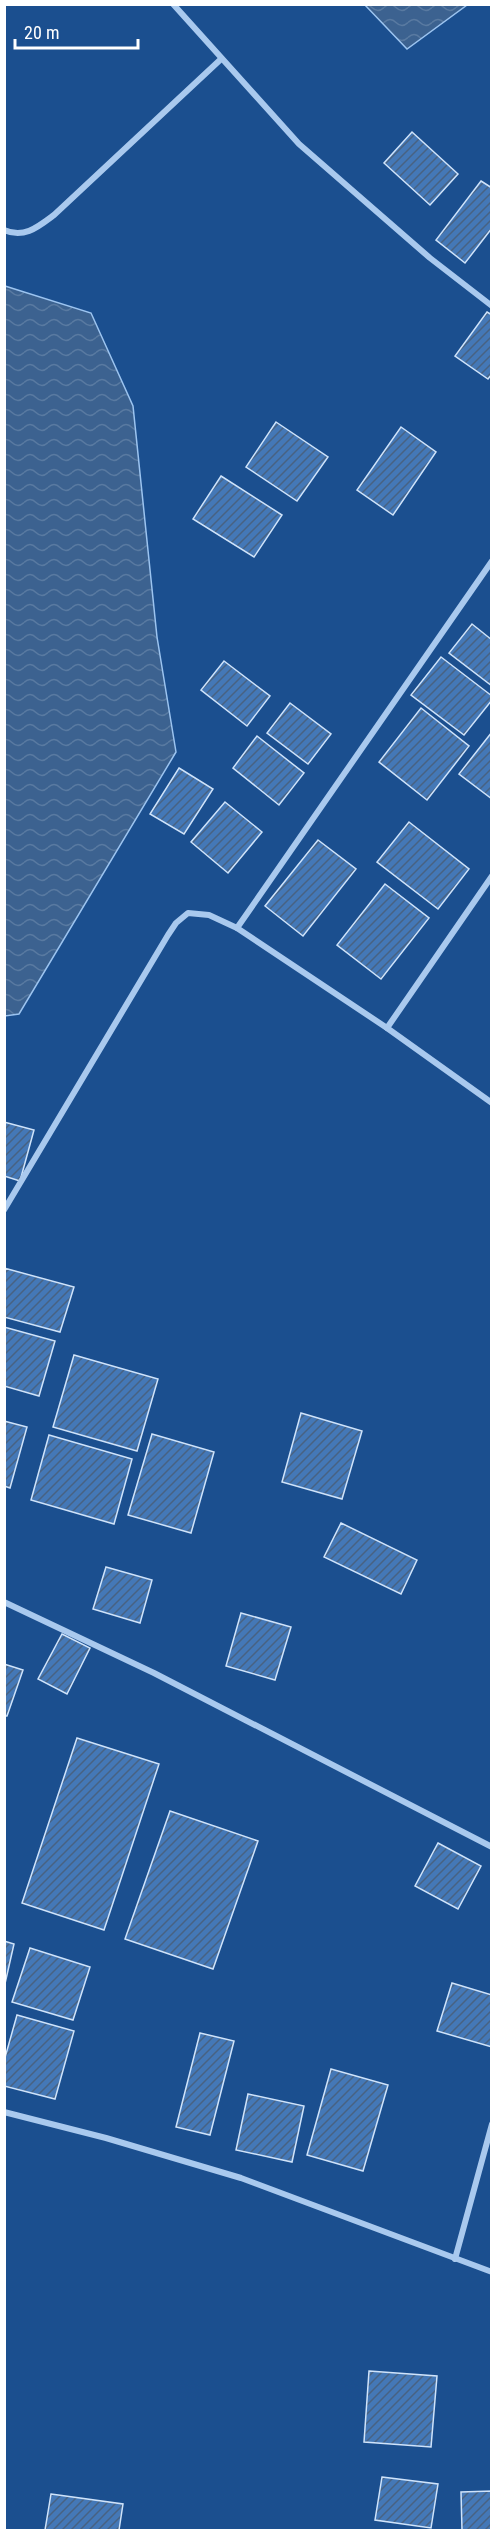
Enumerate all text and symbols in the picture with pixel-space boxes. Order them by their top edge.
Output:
scale bar [15,12,138,50]
text: 20 m [24,22,59,43]

